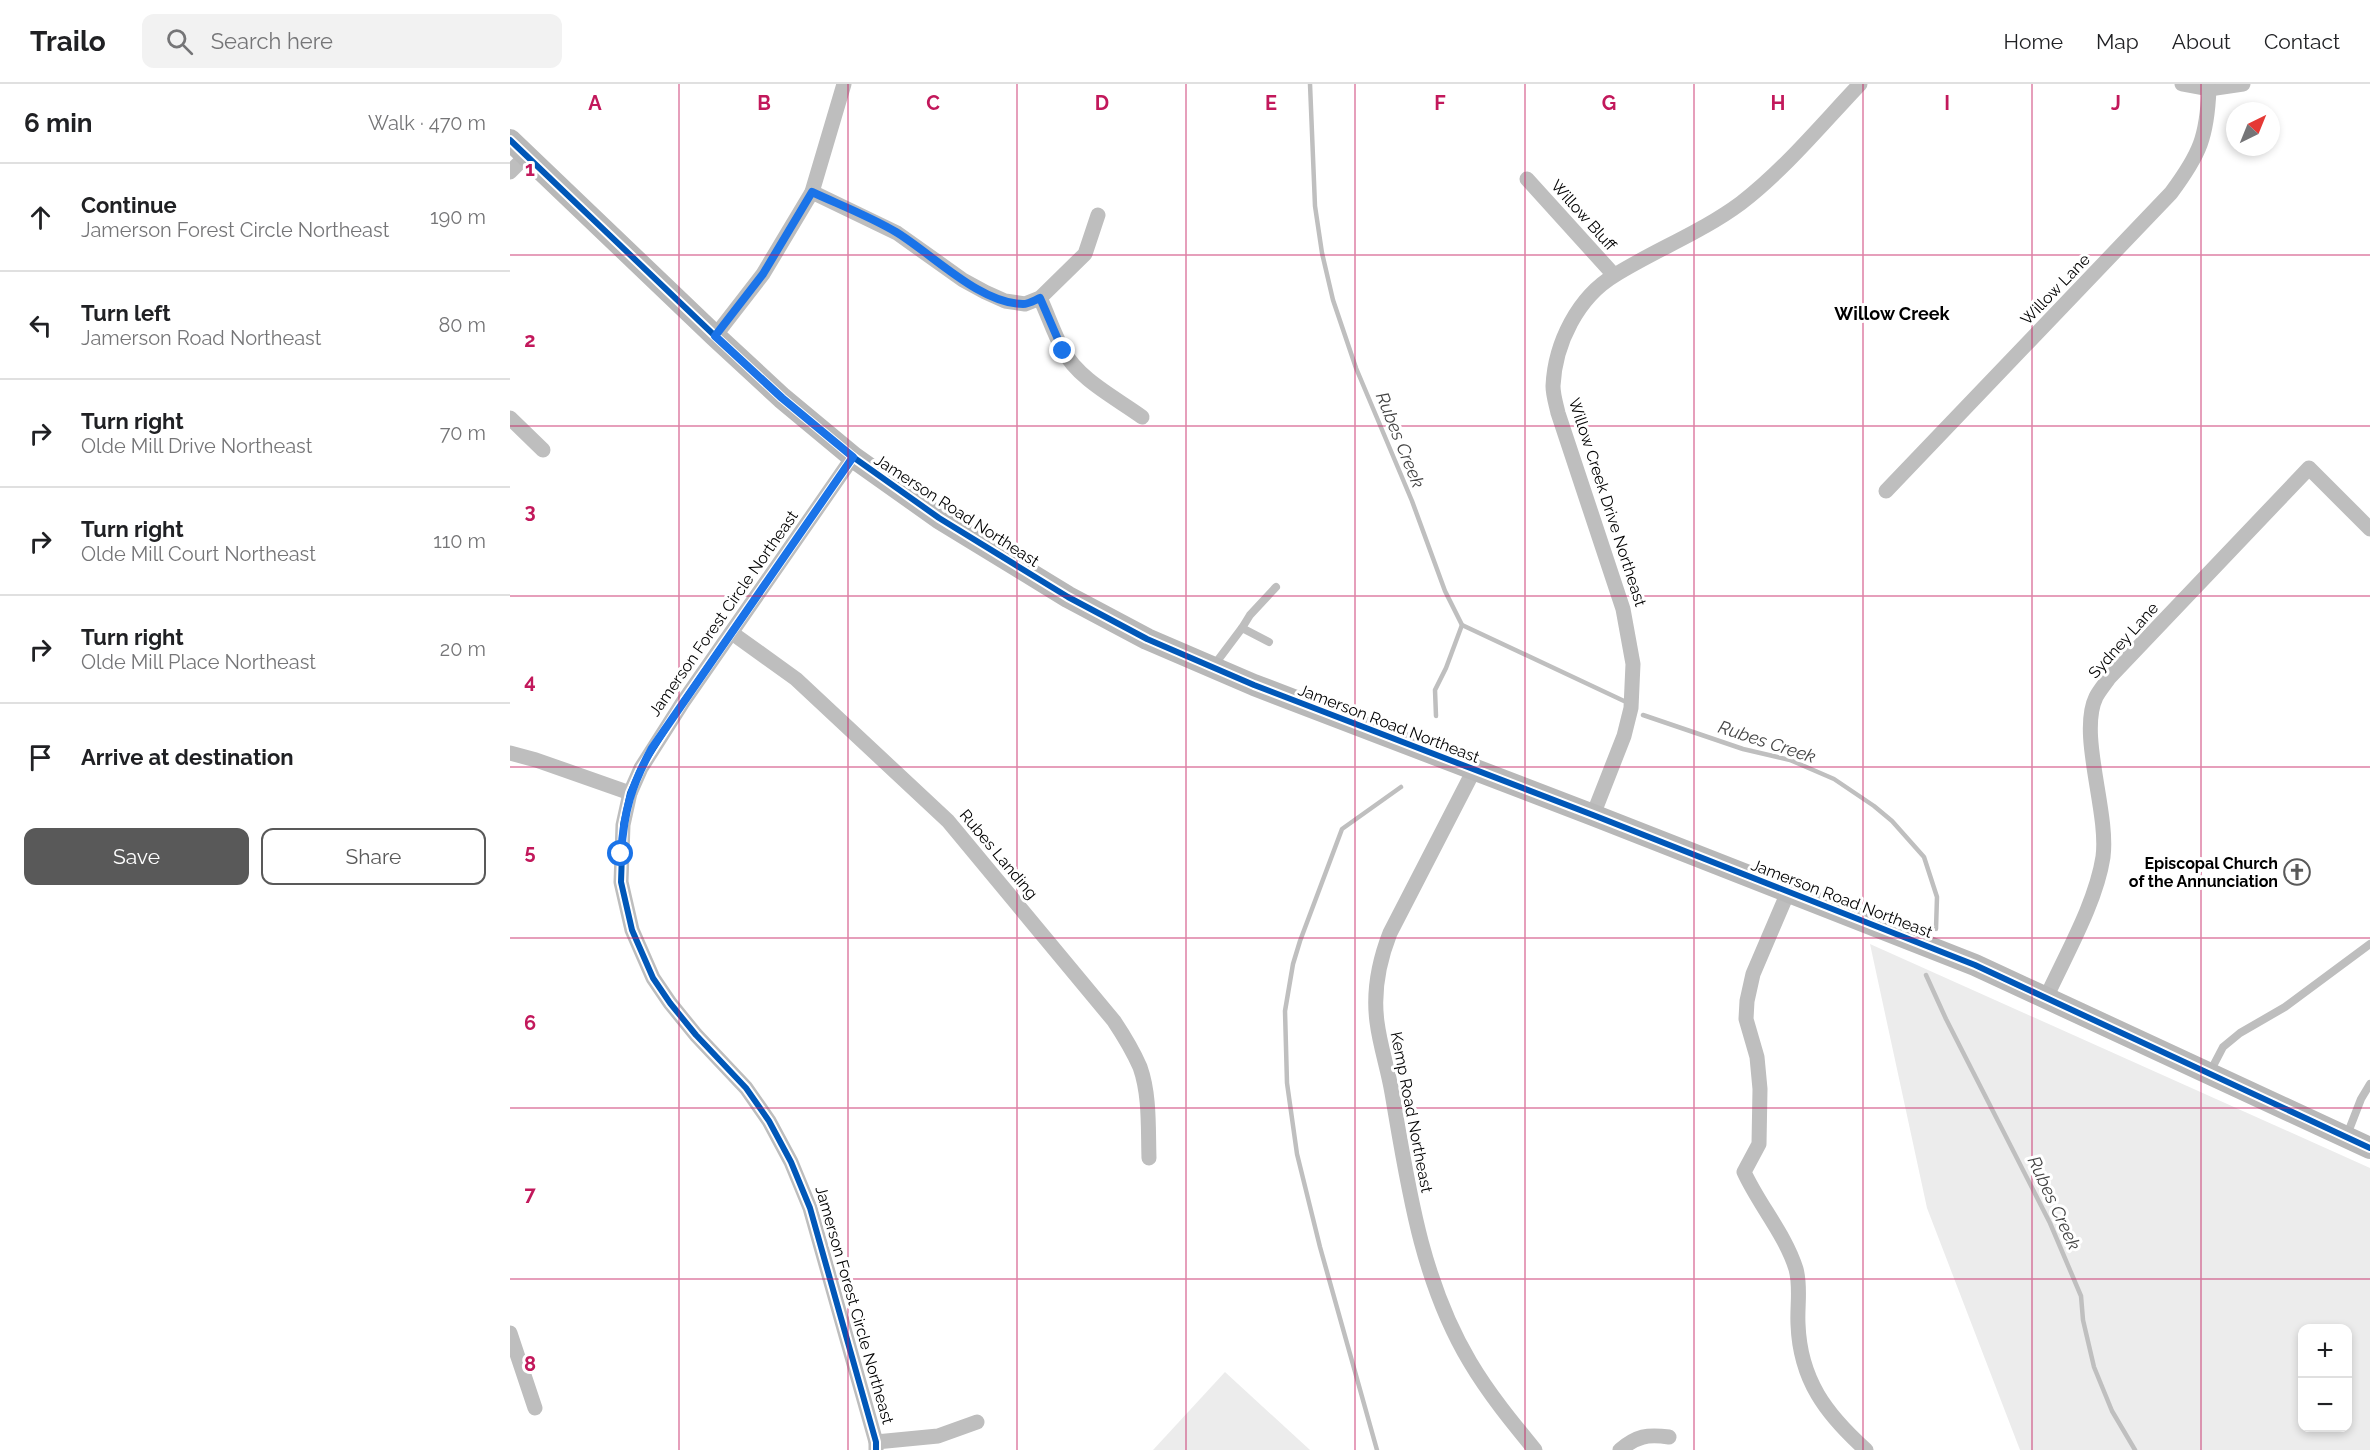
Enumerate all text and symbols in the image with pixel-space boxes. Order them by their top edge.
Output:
search box [142,14,562,68]
text: Trailo [30,25,106,58]
icon: search [163,25,196,58]
text: Search here [211,28,333,54]
text: Home [2004,29,2063,54]
text: Map [2096,29,2139,54]
text: About [2172,29,2231,54]
text: Contact [2264,29,2340,54]
text: A [588,91,602,115]
text: B [757,91,771,115]
text: C [926,91,940,115]
text: D [1095,91,1109,115]
text: E [1265,91,1277,115]
text: F [1434,91,1446,115]
text: G [1602,91,1616,115]
text: H [1771,91,1785,115]
text: I [1944,91,1950,115]
text: J [2111,91,2121,115]
north arrow [2226,102,2280,156]
text: 6 min [24,108,93,138]
text: Walk · 470 m [368,111,486,135]
text: 1 [525,157,535,181]
street label: Willow Bluff [1547,176,1621,255]
text: Continue [81,192,177,218]
icon: ahead [24,201,57,234]
text: 190 m [430,205,486,229]
text: Jamerson Forest Circle Northeast [81,218,389,242]
street label: Willow Lane [2017,250,2094,329]
text: Turn left [81,300,171,326]
district label: Willow Creek [1834,303,1951,324]
icon: left [24,309,57,342]
text: 80 m [438,313,486,337]
text: Jamerson Road Northeast [81,326,321,350]
text: 2 [524,328,536,352]
route end [1049,337,1075,363]
water label: Rubes Creek [1372,389,1429,491]
street label: Willow Creek Drive Northeast [1565,396,1650,609]
text: Turn right [81,408,184,434]
icon: right [24,417,57,450]
text: 70 m [440,421,486,445]
text: Olde Mill Drive Northeast [81,434,312,458]
street label: Jamerson Road Northeast [871,450,1043,571]
text: 3 [524,499,536,523]
street label: Jamerson Forest Circle Northeast [645,506,802,720]
text: Turn right [81,516,184,542]
icon: right [24,525,57,558]
text: 110 m [433,529,486,553]
text: Olde Mill Court Northeast [81,542,316,566]
street label: Sydney Lane [2084,599,2162,682]
text: Turn right [81,624,184,650]
icon: right [24,633,57,666]
text: 20 m [440,637,486,661]
text: Olde Mill Place Northeast [81,650,316,674]
text: 4 [524,669,536,693]
street label: Jamerson Road Northeast [1296,680,1483,767]
water label: Rubes Creek [1716,716,1819,767]
icon: arrive [24,741,57,774]
text: Arrive at destination [81,744,294,770]
street label: Rubes Landing [956,806,1042,903]
button: Save [24,828,249,885]
button: Share [261,828,486,885]
text: 5 [524,840,536,864]
route start [607,840,633,866]
place label: Episcopal Church of the Annunciation [2129,854,2278,891]
street label: Jamerson Road Northeast [1749,855,1936,942]
church icon: Episcopal Church of the Annunciation [2282,857,2312,887]
text: 6 [524,1011,536,1035]
street label: Kemp Road Northeast [1387,1030,1437,1195]
water label: Rubes Creek [2024,1152,2086,1253]
text: 7 [524,1182,536,1206]
street label: Jamerson Forest Circle Northeast [811,1184,898,1427]
map controls [2298,1324,2352,1432]
button: + [2298,1324,2352,1378]
text: 8 [524,1352,536,1376]
button: − [2298,1378,2352,1432]

